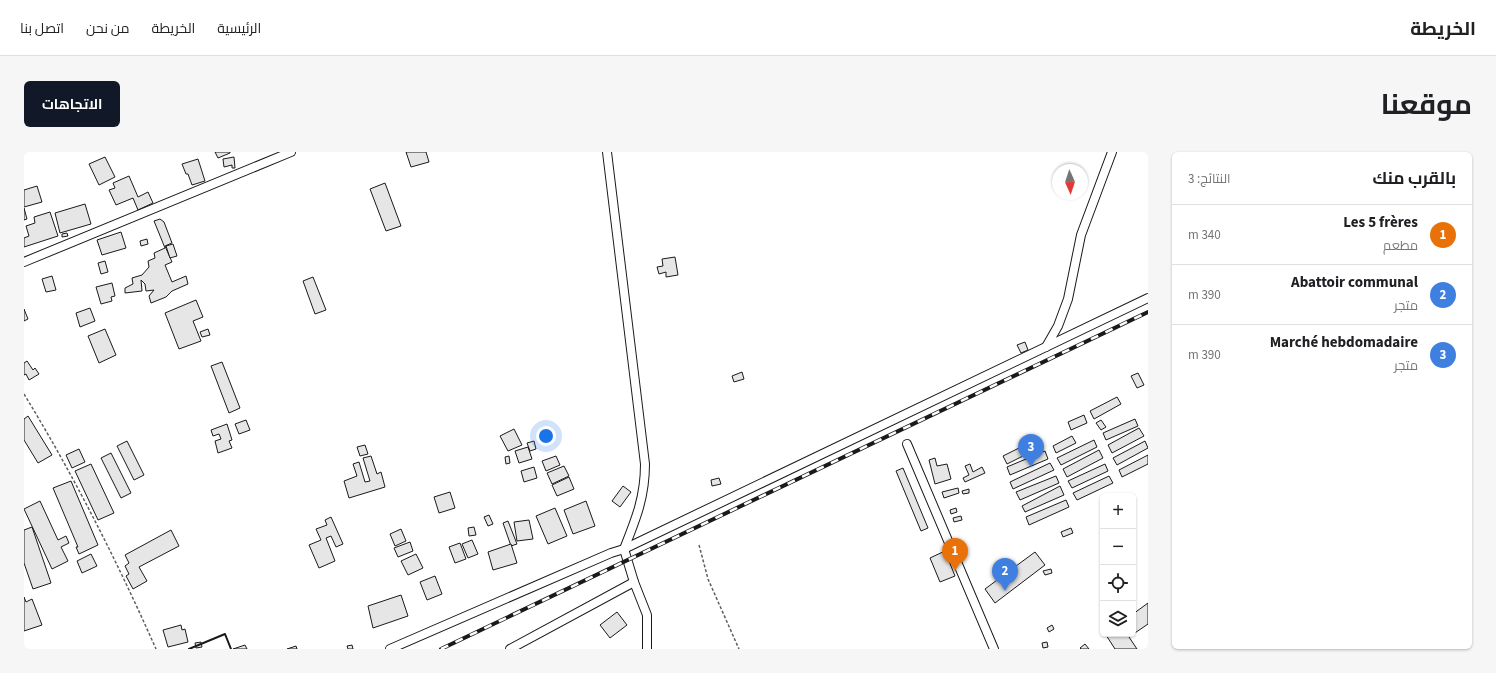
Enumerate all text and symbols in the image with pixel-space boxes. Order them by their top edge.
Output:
text: الخريطة [1410,16,1476,43]
text: اتصل بنا [20,19,64,39]
text: من نحن [86,19,130,39]
text: الخريطة [152,19,195,39]
text: الرئيسية [217,19,261,39]
button: الاتجاهات [24,81,120,127]
text: موقعنا [1381,85,1472,125]
north arrow [1052,164,1088,200]
text: بالقرب منك [1372,167,1456,191]
text: النتائج: 3 [1188,170,1231,188]
text: Les 5 frères [1343,212,1418,233]
text: 340 m [1188,226,1221,244]
text: 1 [1440,226,1446,244]
text: مطعم [1383,237,1418,255]
text: Abattoir communal [1291,272,1418,293]
text: 390 m [1188,286,1221,304]
text: 2 [1440,286,1446,304]
text: متجر [1394,297,1418,315]
text: Marché hebdomadaire [1270,332,1418,353]
text: 390 m [1188,346,1221,364]
text: 3 [1440,346,1446,364]
text: متجر [1394,357,1418,375]
your location [536,426,556,446]
pin: 3 [1018,434,1044,467]
map controls [1100,493,1136,637]
button: + [1100,493,1136,529]
button: − [1100,529,1136,565]
pin: 1 [942,538,968,571]
pin: 2 [992,558,1018,591]
button: locate [1100,565,1136,601]
button: layers [1100,601,1136,637]

